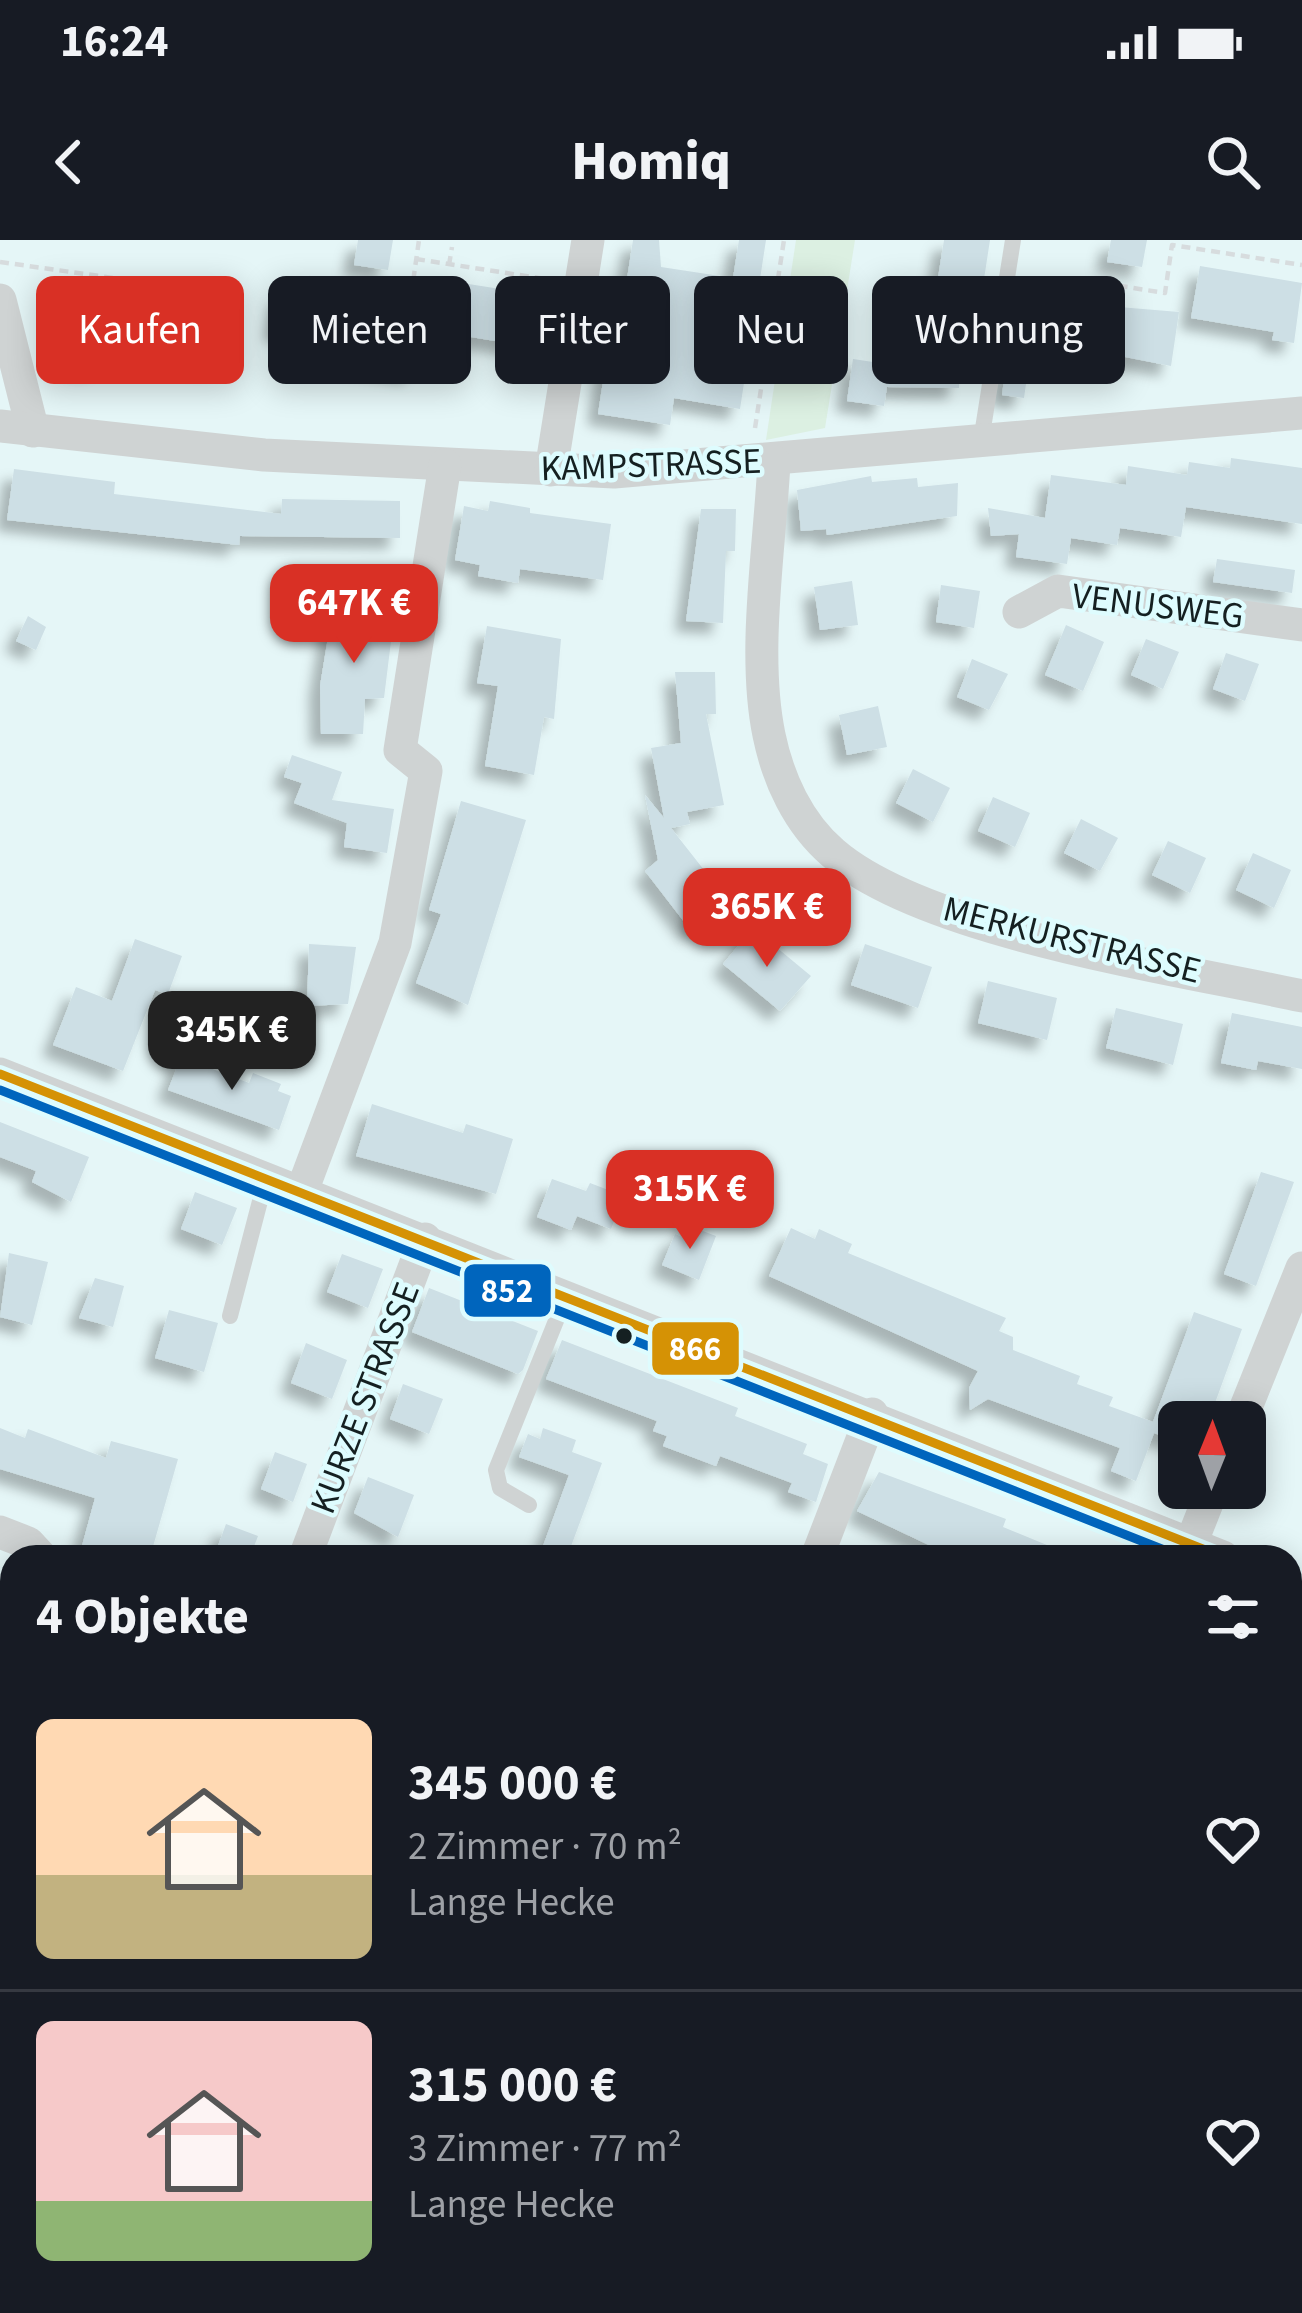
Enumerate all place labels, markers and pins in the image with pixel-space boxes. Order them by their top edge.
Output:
pin: 647K € [256,564,452,666]
pin: 365K € [669,868,865,970]
pin: 345K € [134,991,330,1093]
pin: 315K € [592,1150,788,1252]
unlabelled marker [613,1325,635,1347]

